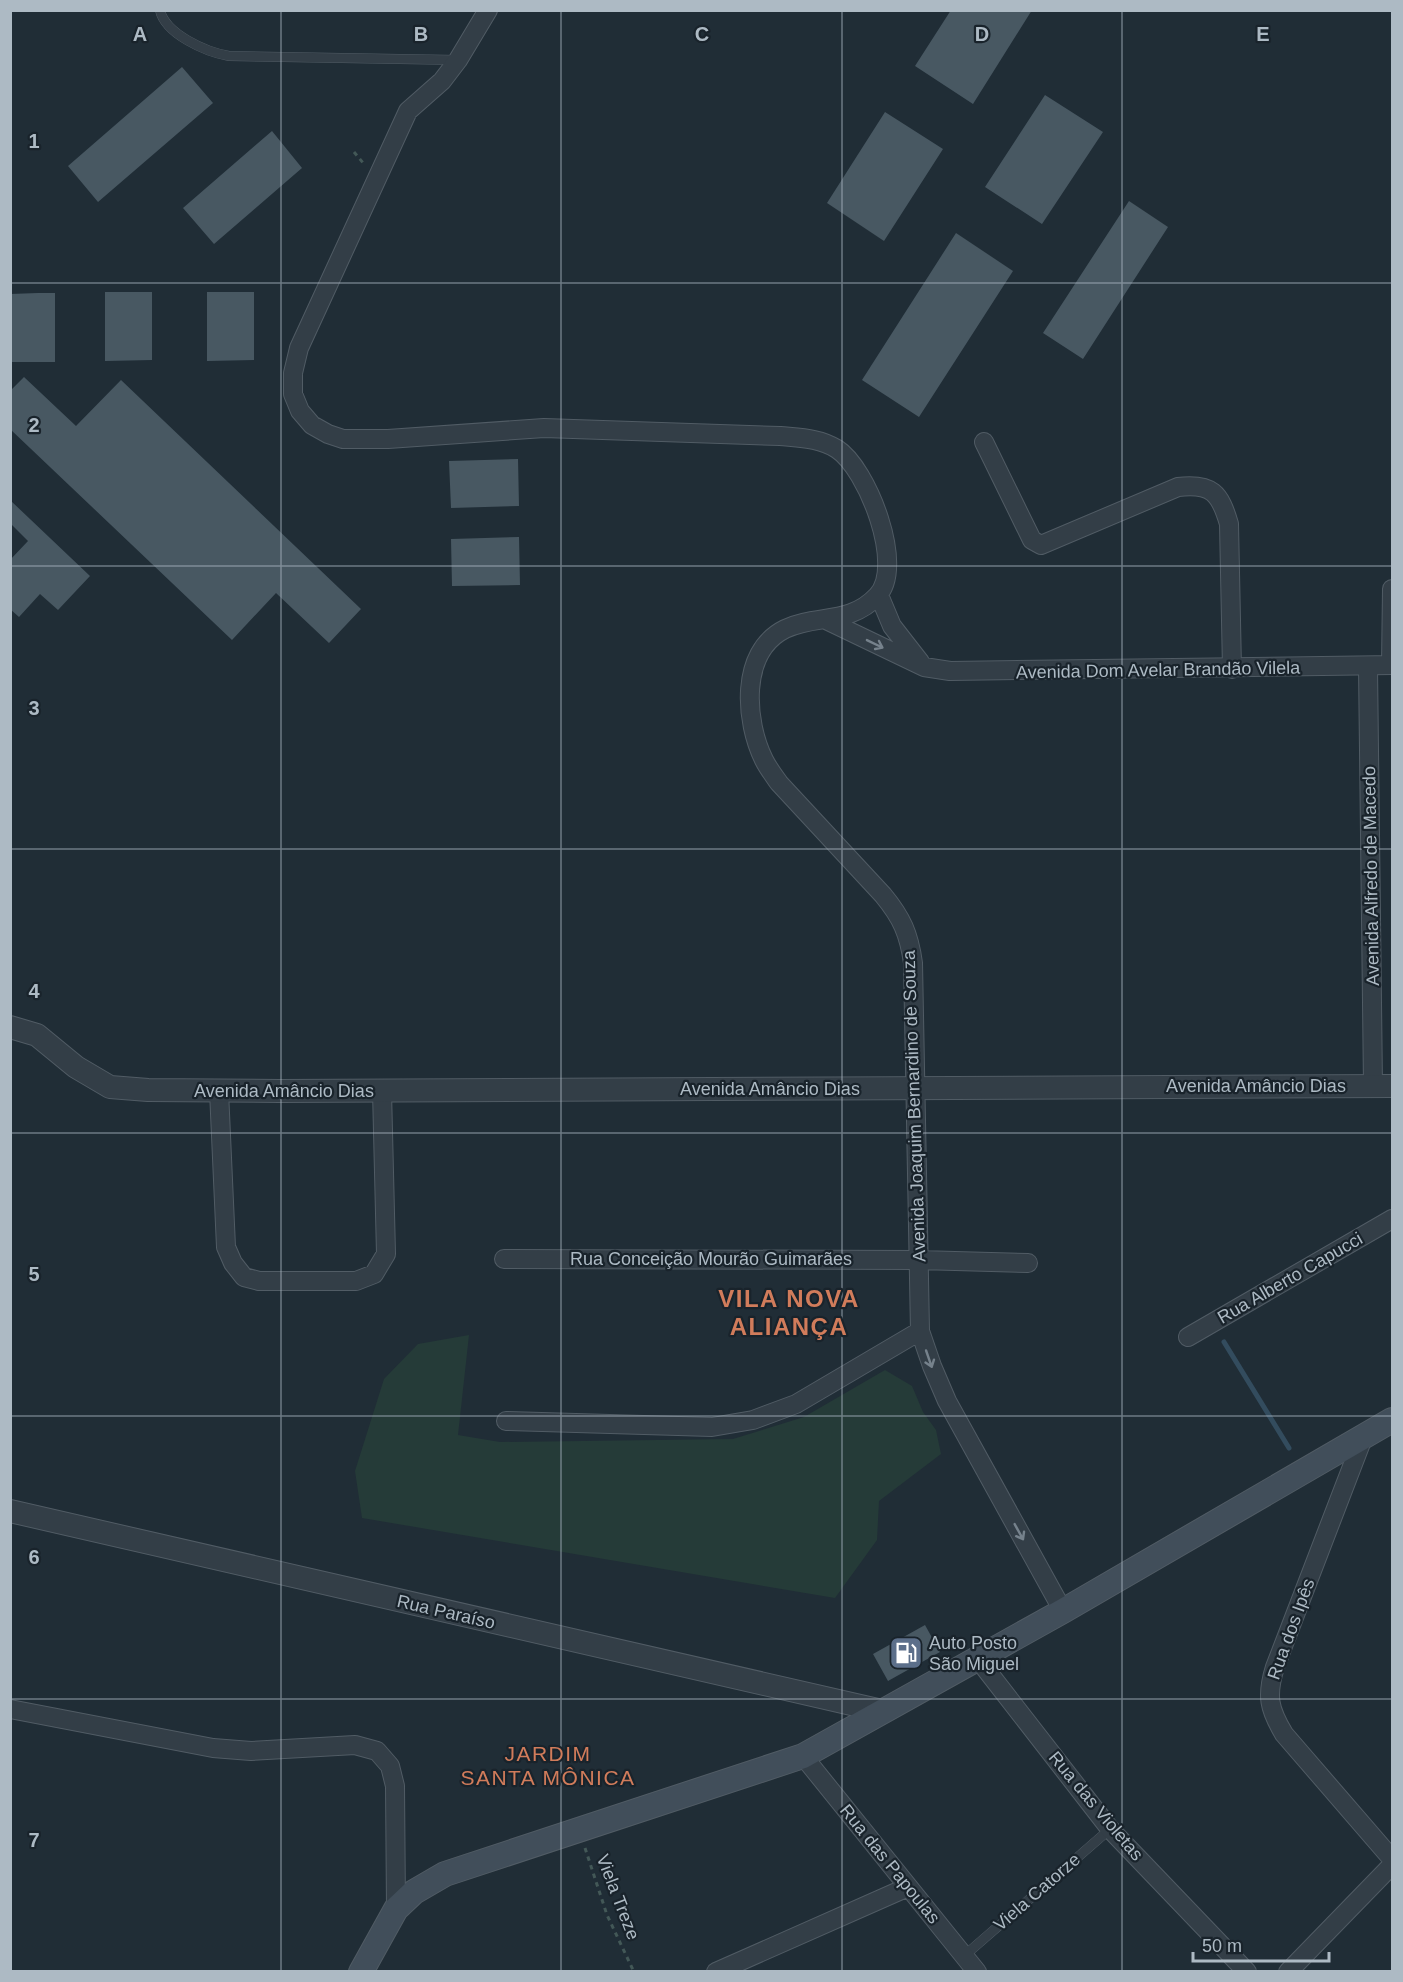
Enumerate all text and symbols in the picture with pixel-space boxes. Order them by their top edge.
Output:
text: A [133,23,147,45]
text: B [414,23,428,45]
text: C [695,23,709,45]
text: D [975,23,989,45]
text: E [1256,23,1270,45]
text: 1 [28,130,40,152]
text: 2 [28,414,40,436]
one-way arrow [865,639,883,650]
street label: Avenida Dom Avelar Brandão Vilela [1016,658,1301,682]
text: 3 [28,697,40,719]
street label: Avenida Alfredo de Macedo [1359,766,1383,986]
street label: Avenida Joaquim Bernardino de Souza [899,949,929,1262]
text: 4 [28,980,40,1002]
street label: Avenida Amâncio Dias [1166,1076,1346,1096]
street label: Avenida Amâncio Dias [680,1079,860,1099]
street label: Avenida Amâncio Dias [194,1081,374,1101]
street label: Rua Alberto Capucci [1214,1228,1366,1328]
street label: Rua Conceição Mourão Guimarães [570,1249,852,1269]
text: 5 [28,1263,40,1285]
district label: VILA NOVA ALIANÇA [718,1285,860,1340]
one-way arrow [925,1349,936,1368]
one-way arrow [1013,1523,1025,1540]
text: 6 [28,1546,40,1568]
street label: Rua dos Ipês [1263,1576,1319,1682]
street label: Rua Paraíso [395,1591,497,1633]
place label: Auto Posto São Miguel [929,1633,1019,1674]
fuel station icon: Auto Posto São Miguel [888,1635,924,1671]
district label: JARDIM SANTA MÔNICA [460,1742,636,1789]
street label: Rua das Violetas [1045,1748,1147,1864]
street label: Rua das Papoulas [836,1801,944,1927]
text: 7 [28,1829,40,1851]
street label: Viela Catorze [990,1849,1084,1935]
street label: Viela Treze [593,1852,643,1942]
scale bar [1193,1925,1330,1963]
text: 50 m [1202,1936,1242,1956]

